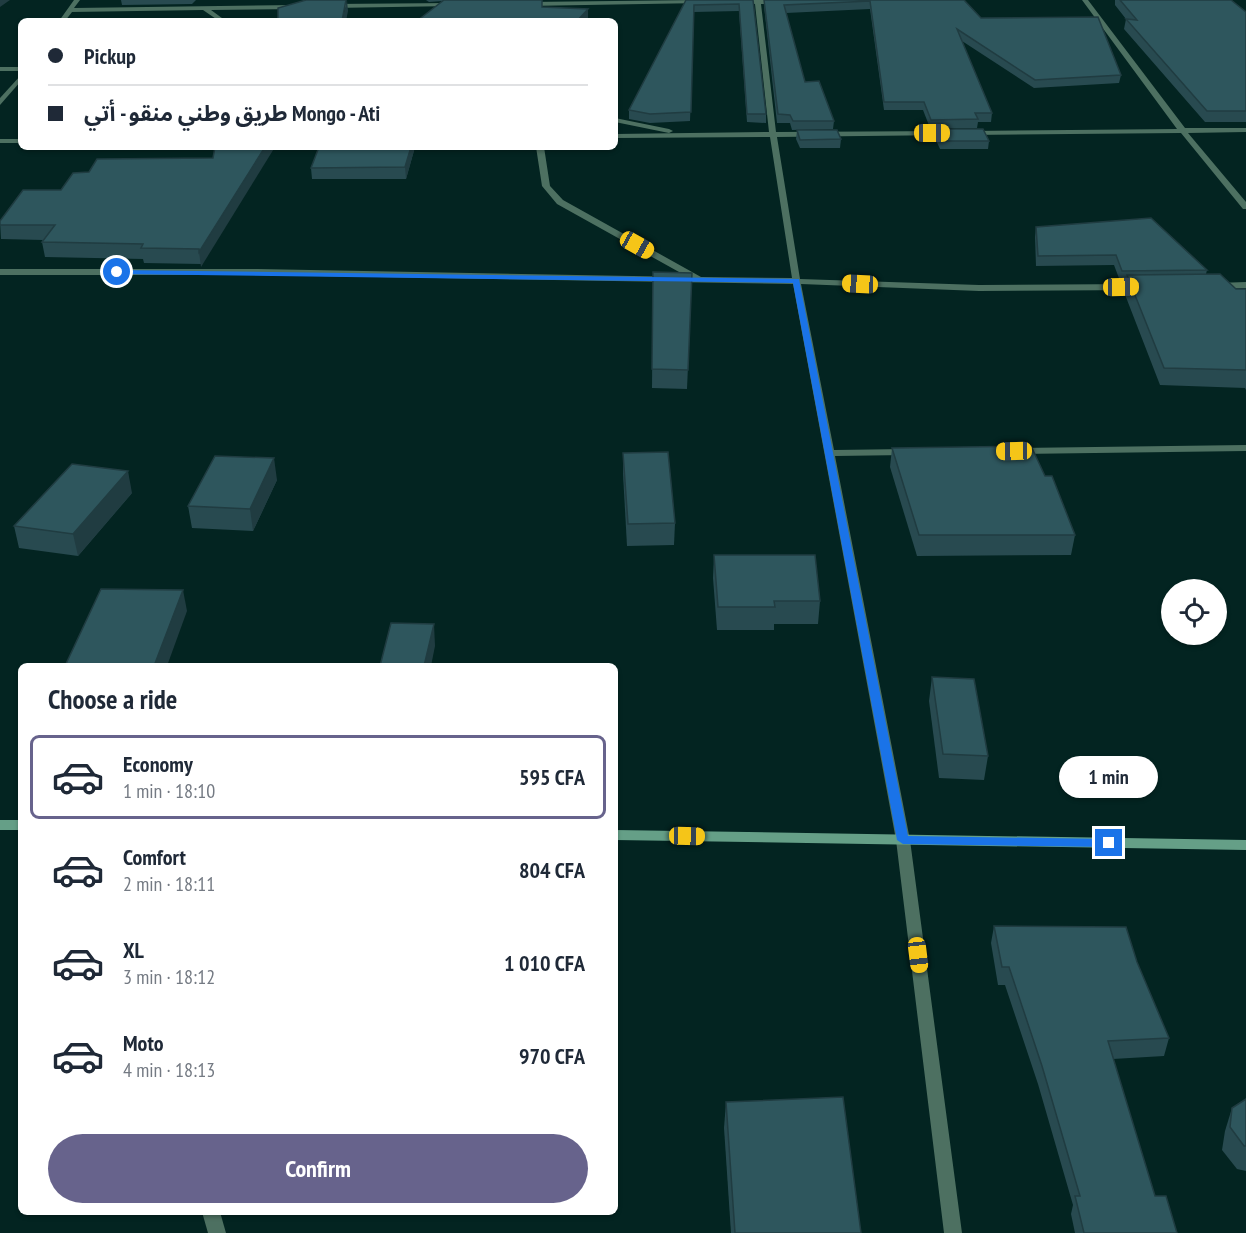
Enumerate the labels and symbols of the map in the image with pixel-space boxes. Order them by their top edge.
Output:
car [914,124,950,142]
car [617,228,657,262]
route start [103,258,130,285]
car [842,274,878,294]
car [1103,278,1139,296]
car [996,442,1032,460]
callout: 1 min [1060,756,1158,798]
car [669,827,705,845]
route end [1095,829,1122,856]
car [907,936,929,974]

